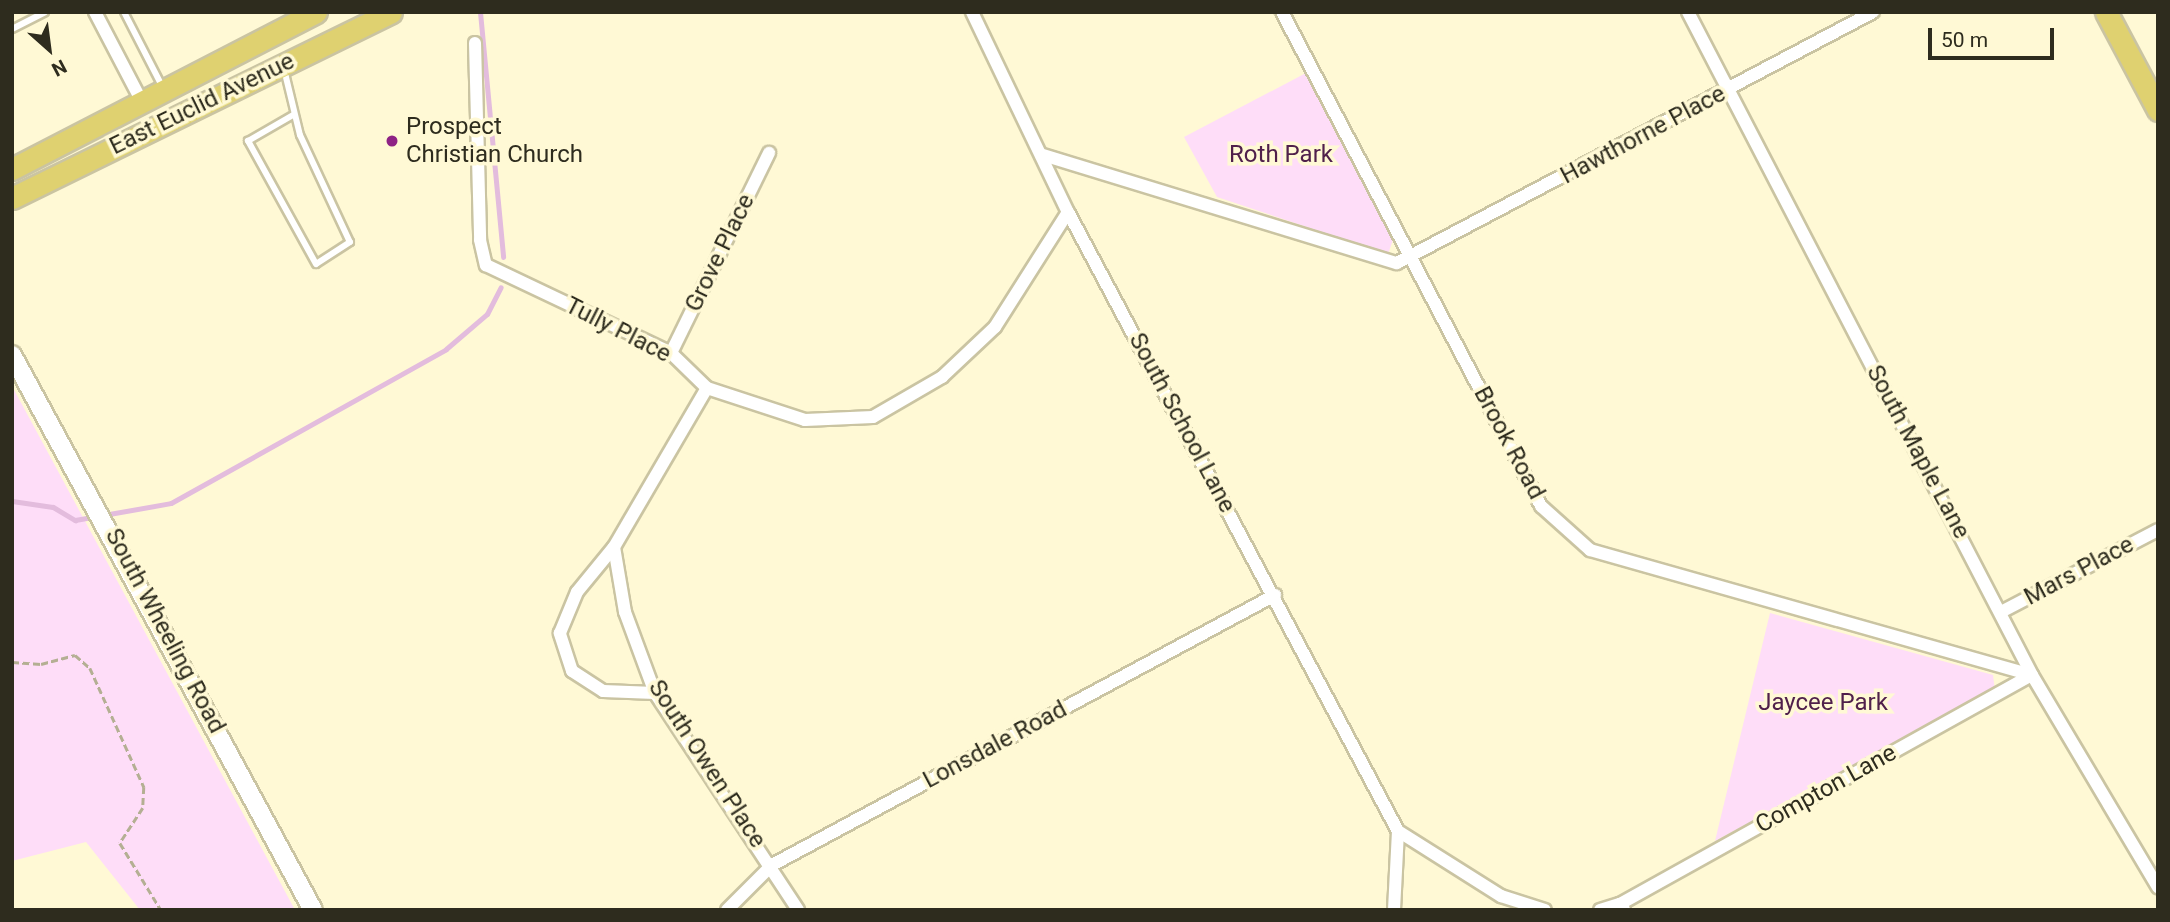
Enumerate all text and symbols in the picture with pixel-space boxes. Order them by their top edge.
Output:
north arrow [14,14,84,84]
scale bar [1932,14,2058,58]
text: 50 m [1941,28,1988,52]
street label: East Euclid Avenue [105,47,299,161]
text: N [48,55,70,81]
street label: Hawthorne Place [1556,79,1730,191]
place label: Prospect Christian Church [406,113,583,169]
marker: Prospect Christian Church [384,133,400,149]
park label: Roth Park [1229,141,1333,169]
street label: Grove Place [679,190,761,316]
street label: Tully Place [560,291,676,369]
street label: South School Lane [1122,328,1242,518]
street label: South Maple Lane [1860,360,1976,544]
street label: Brook Road [1467,382,1551,504]
street label: South Wheeling Road [99,524,231,738]
street label: Mars Place [2019,530,2139,612]
street label: South Owen Place [642,675,772,853]
park label: Jaycee Park [1758,689,1888,717]
street label: Lonsdale Road [918,695,1072,795]
street label: Compton Lane [1751,739,1901,839]

